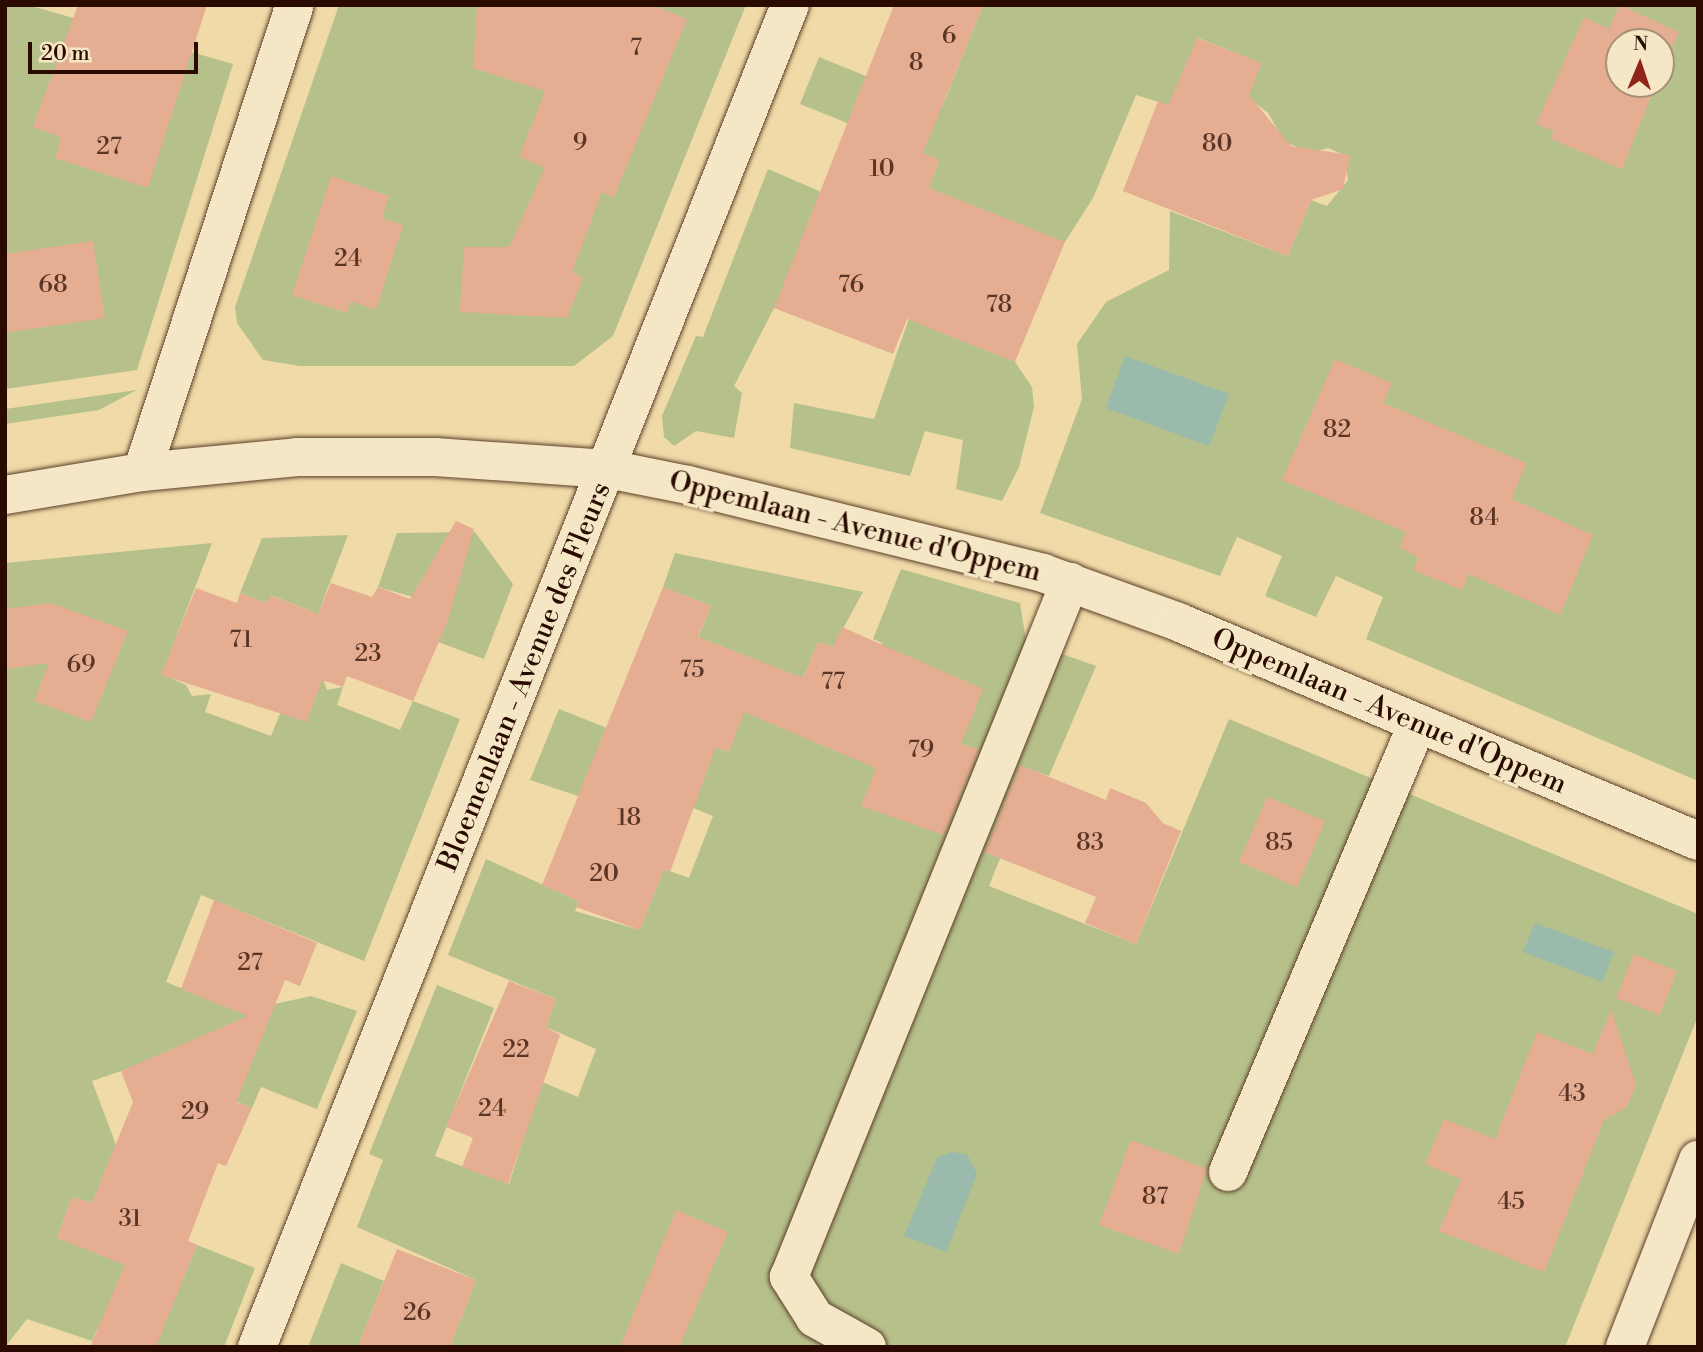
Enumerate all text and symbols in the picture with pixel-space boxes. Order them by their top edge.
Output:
house number: 6 [942,23,956,51]
scale bar [32,28,201,72]
north arrow [1605,28,1675,98]
text: N [1633,32,1649,56]
house number: 7 [630,35,642,63]
text: 20 m [41,41,90,67]
house number: 8 [909,50,923,78]
house number: 9 [573,130,587,158]
house number: 80 [1202,131,1232,159]
house number: 27 [96,134,122,162]
house number: 10 [869,156,895,184]
house number: 24 [334,246,362,274]
house number: 68 [38,272,68,300]
house number: 76 [838,272,864,300]
house number: 78 [986,292,1012,320]
house number: 82 [1323,417,1351,445]
street label: Oppemlaan - Avenue d'Oppem [666,464,1044,590]
street label: Bloemenlaan - Avenue des Fleurs [431,478,619,876]
house number: 84 [1469,505,1499,533]
street label: Oppemlaan - Avenue d'Oppem [1207,622,1571,802]
house number: 71 [229,627,253,655]
house number: 23 [355,641,381,669]
house number: 69 [66,652,96,680]
house number: 75 [680,657,704,685]
house number: 77 [821,669,845,697]
house number: 79 [908,737,934,765]
house number: 18 [617,805,641,833]
house number: 83 [1076,830,1104,858]
house number: 85 [1265,830,1293,858]
house number: 20 [589,861,619,889]
house number: 27 [237,950,263,978]
house number: 22 [502,1037,530,1065]
house number: 43 [1558,1081,1586,1109]
house number: 24 [478,1096,506,1124]
house number: 29 [181,1099,209,1127]
house number: 87 [1142,1184,1168,1212]
house number: 45 [1497,1189,1525,1217]
house number: 31 [118,1206,142,1234]
house number: 26 [403,1300,431,1328]

